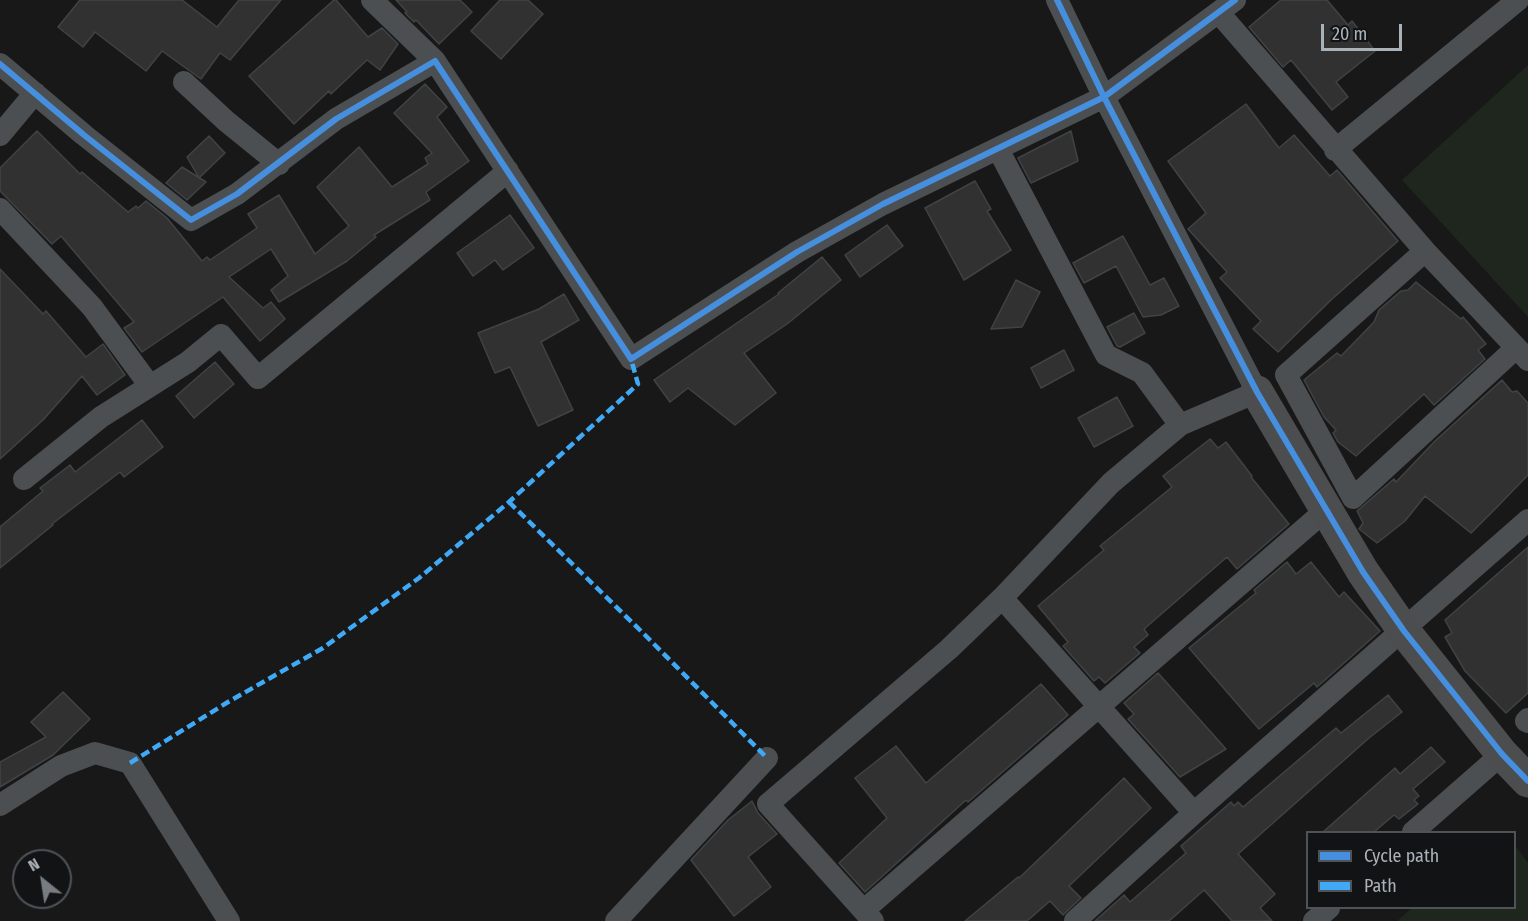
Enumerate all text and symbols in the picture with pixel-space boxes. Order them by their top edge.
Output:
scale bar [1324,12,1405,50]
text: 20 m [1332,23,1367,45]
legend [1306,831,1516,909]
text: Cycle path [1364,845,1439,867]
north arrow [12,849,72,909]
text: N [25,854,43,875]
text: Path [1364,875,1397,897]

